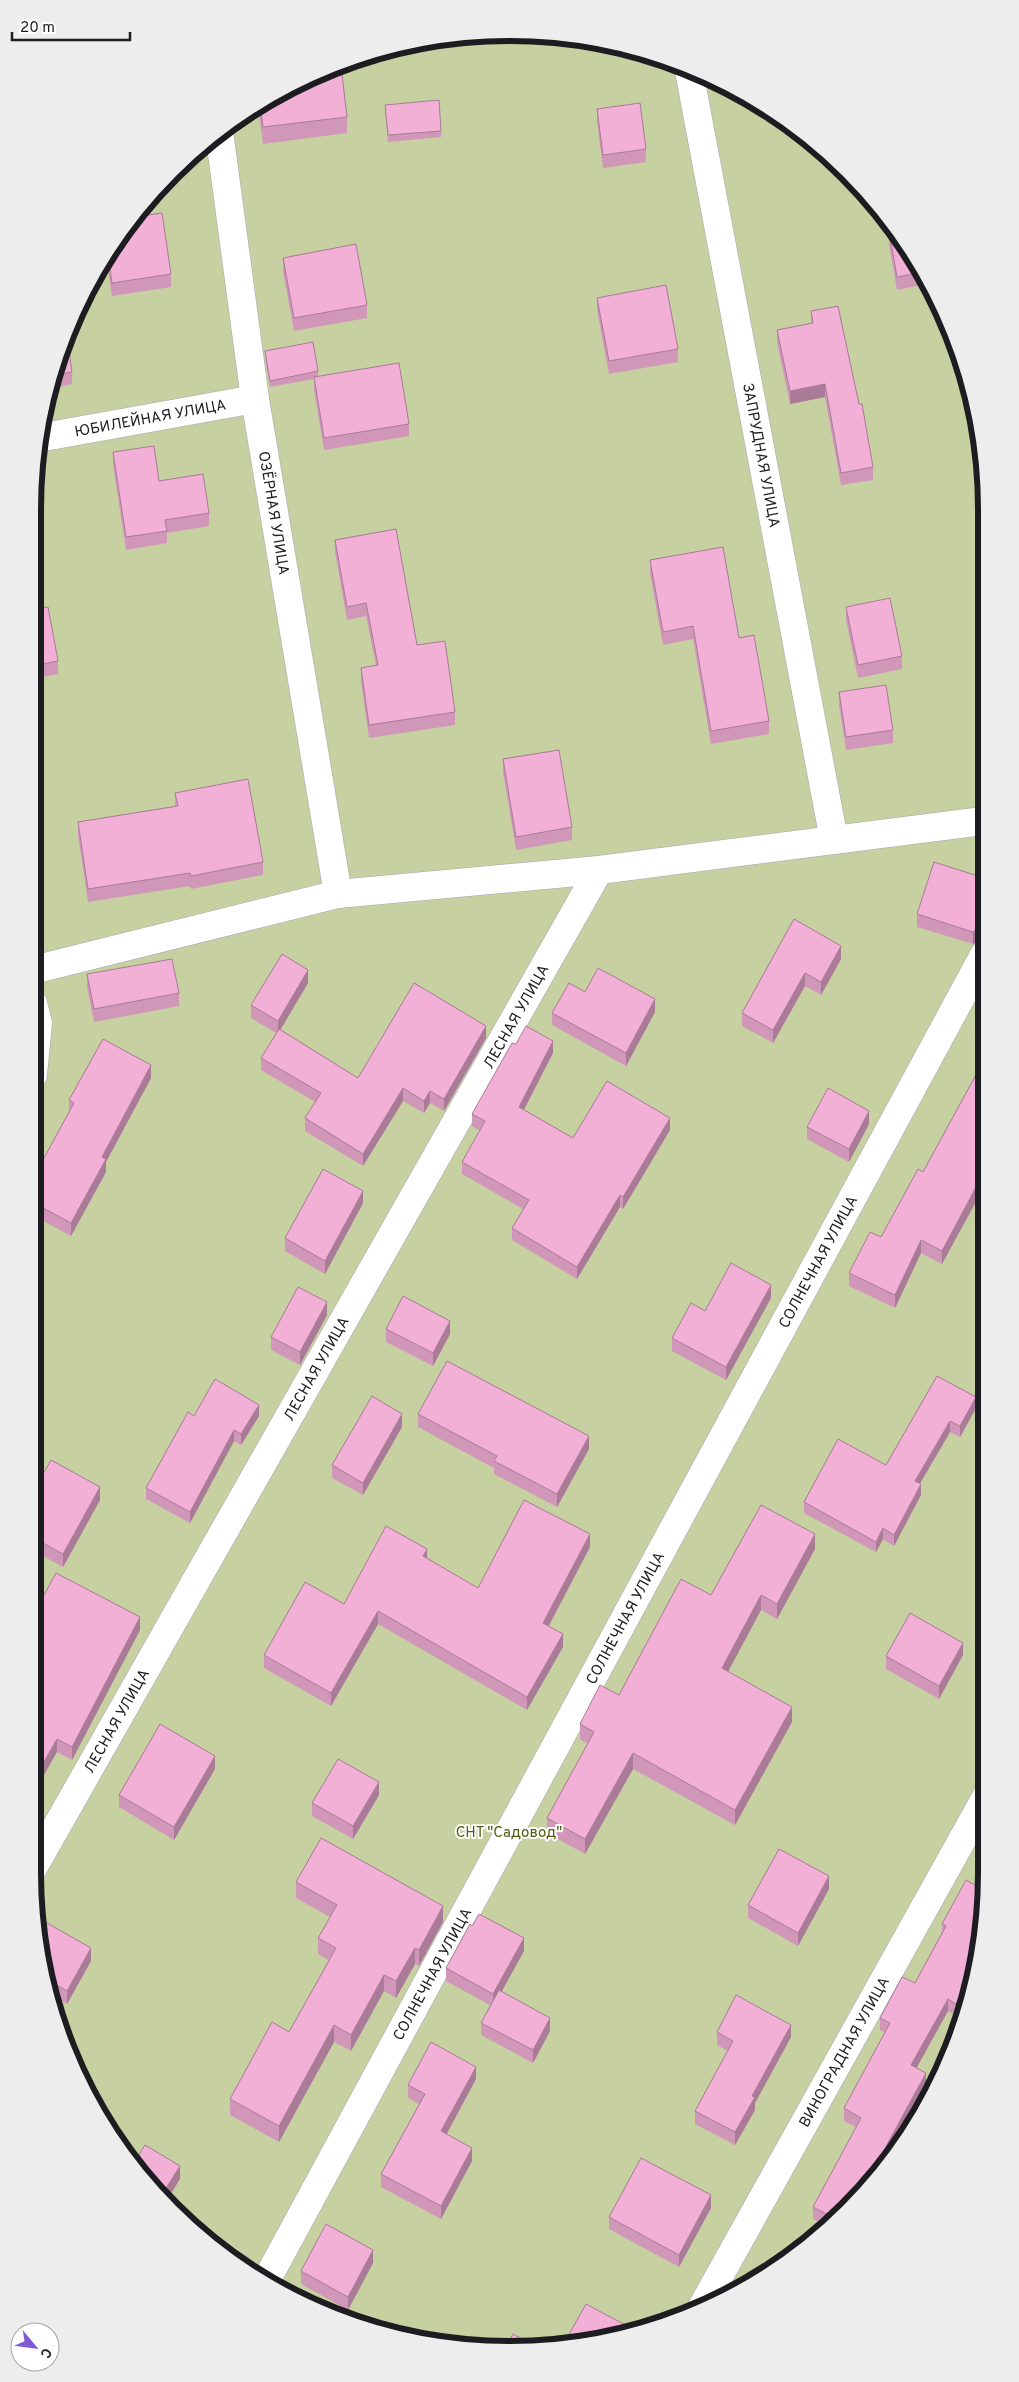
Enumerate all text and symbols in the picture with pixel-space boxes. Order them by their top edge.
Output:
scale bar [12,10,130,42]
text: 20 m [20,19,55,38]
street label: ЗАПРУДНАЯ УЛИЦА [737,382,783,529]
street label: ЮБИЛЕЙНАЯ УЛИЦА [73,396,228,442]
street label: ОЗЁРНАЯ УЛИЦА [253,450,292,577]
street label: ЛЕСНАЯ УЛИЦА [480,962,554,1073]
street label: СОЛНЕЧНАЯ УЛИЦА [776,1193,863,1332]
street label: ЛЕСНАЯ УЛИЦА [280,1314,355,1425]
street label: СОЛНЕЧНАЯ УЛИЦА [583,1549,670,1688]
street label: ЛЕСНАЯ УЛИЦА [81,1666,155,1777]
park label: СНТ "Садовод" [456,1824,562,1843]
street label: СОЛНЕЧНАЯ УЛИЦА [390,1905,477,2044]
street label: ВИНОГРАДНАЯ УЛИЦА [796,1974,895,2131]
north arrow [10,2322,60,2372]
text: С [35,2345,55,2361]

